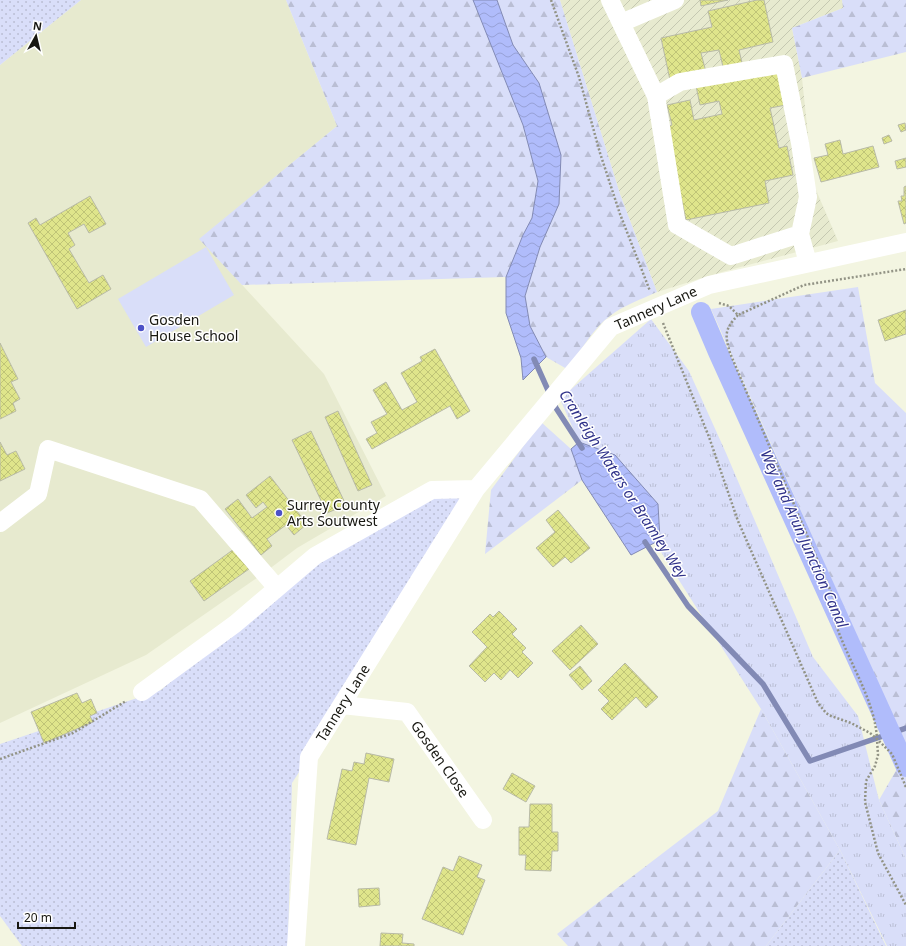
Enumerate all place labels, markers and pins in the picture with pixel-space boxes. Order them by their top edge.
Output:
place label: Gosden House School [149,310,238,345]
marker: Gosden House School [136,323,146,333]
place label: Surrey County Arts Soutwest [287,495,381,530]
marker: Surrey County Arts Soutwest [274,508,284,518]

